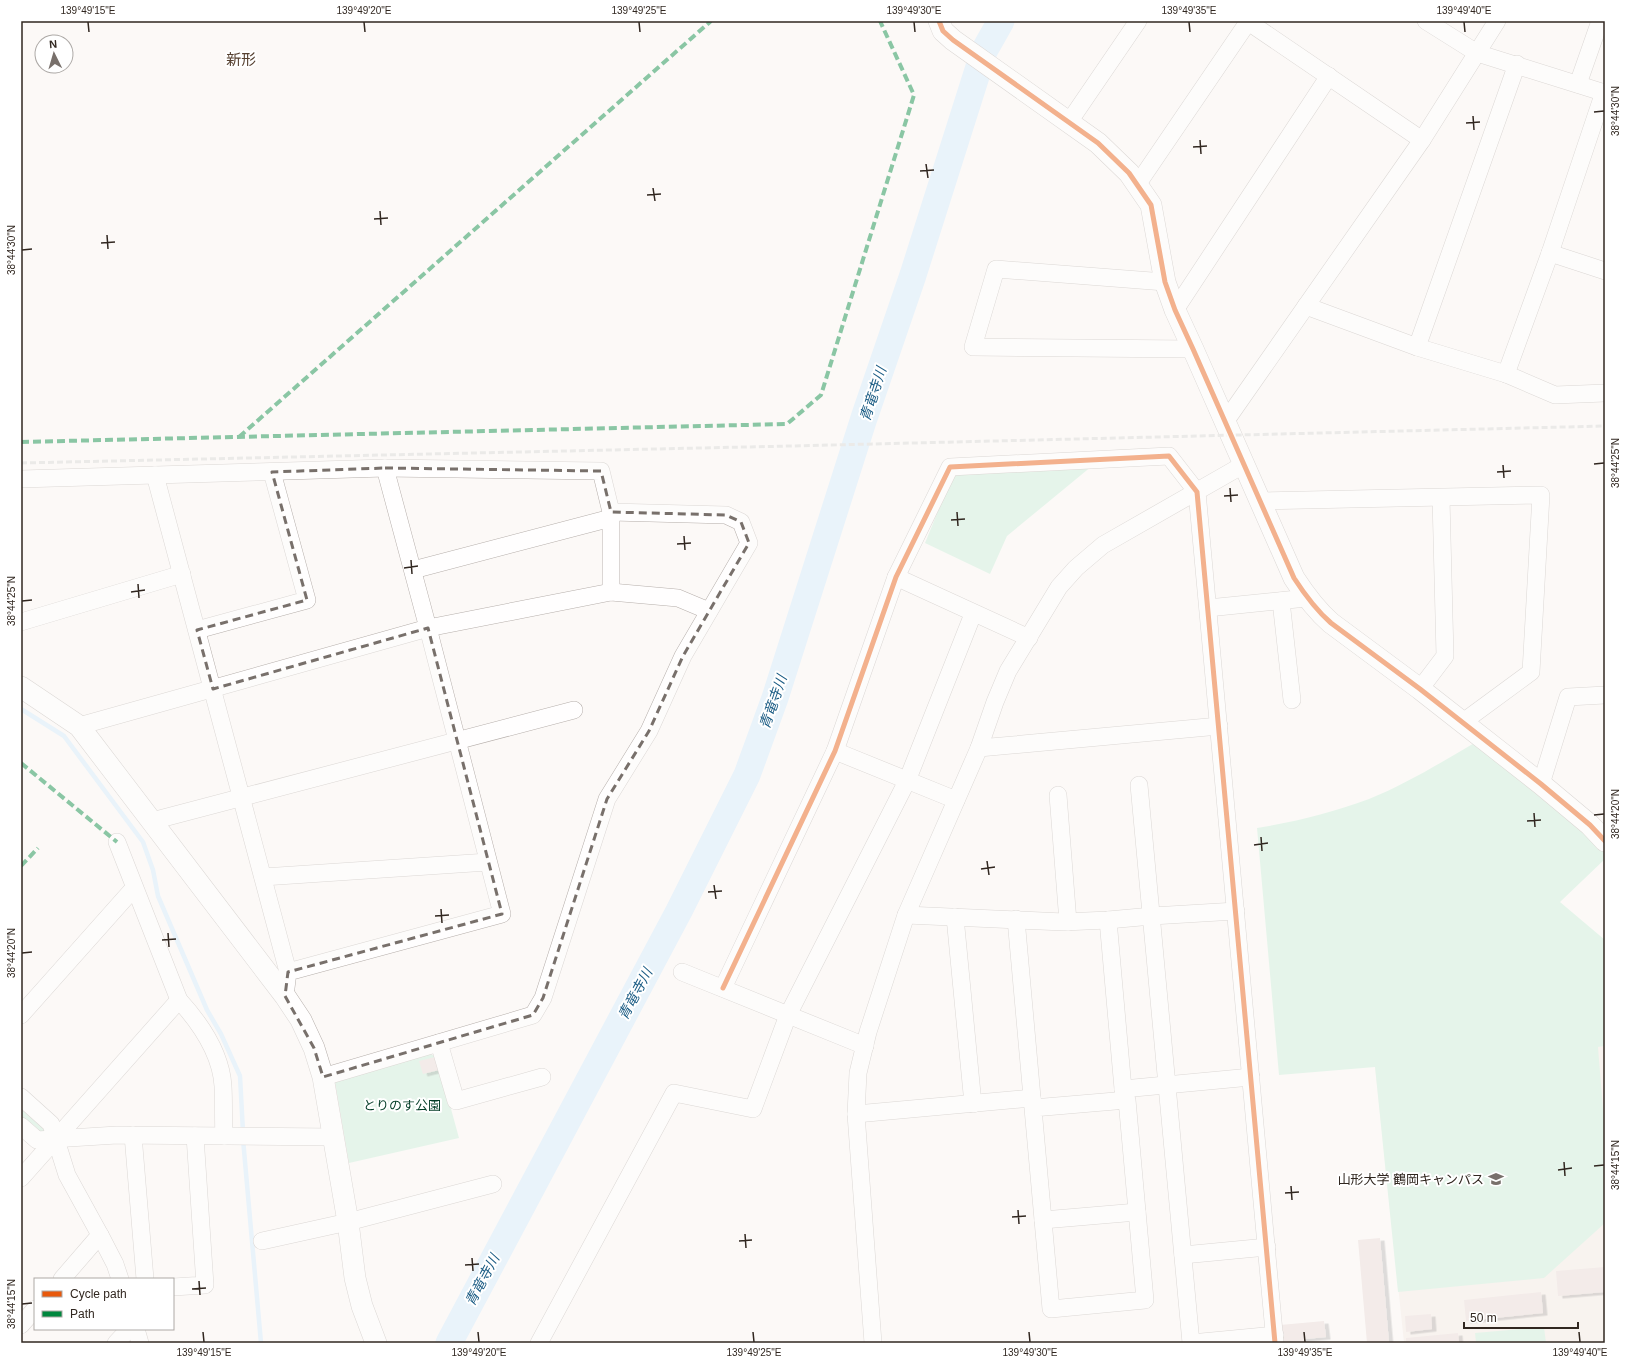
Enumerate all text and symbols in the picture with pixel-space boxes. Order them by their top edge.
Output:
text: 139°49'15"E [60,5,116,16]
text: 139°49'20"E [336,5,392,16]
text: 139°49'25"E [611,5,667,16]
text: 139°49'30"E [886,5,942,16]
text: 139°49'35"E [1161,5,1217,16]
text: 139°49'40"E [1436,5,1492,16]
north arrow [34,34,74,74]
text: N [49,38,58,50]
district label: 新形 [226,51,256,68]
text: 38°44'30"N [1610,86,1621,136]
text: 38°44'30"N [6,225,17,275]
water label: 青竜寺川 [857,363,890,423]
text: 38°44'25"N [1610,438,1621,488]
text: 38°44'25"N [6,576,17,626]
water label: 青竜寺川 [756,671,790,731]
text: 38°44'20"N [1610,789,1621,839]
text: 38°44'20"N [6,928,17,978]
water label: 青竜寺川 [615,964,656,1022]
park label: とりのす公園 [363,1098,441,1113]
text: 38°44'15"N [1610,1140,1621,1190]
school or university icon: 山形大学 鶴岡キャンパス [1487,1170,1505,1188]
place label: 山形大学 鶴岡キャンパス [1337,1172,1484,1187]
water label: 青竜寺川 [462,1250,503,1308]
legend [34,1278,174,1330]
text: 38°44'15"N [6,1279,17,1329]
text: Cycle path [70,1287,127,1301]
scale bar [1464,1304,1578,1330]
text: Path [70,1307,95,1321]
text: 50 m [1470,1311,1497,1325]
text: 139°49'15"E [176,1347,232,1358]
text: 139°49'20"E [451,1347,507,1358]
text: 139°49'25"E [726,1347,782,1358]
text: 139°49'30"E [1002,1347,1058,1358]
text: 139°49'35"E [1277,1347,1333,1358]
text: 139°49'40"E [1552,1347,1608,1358]

